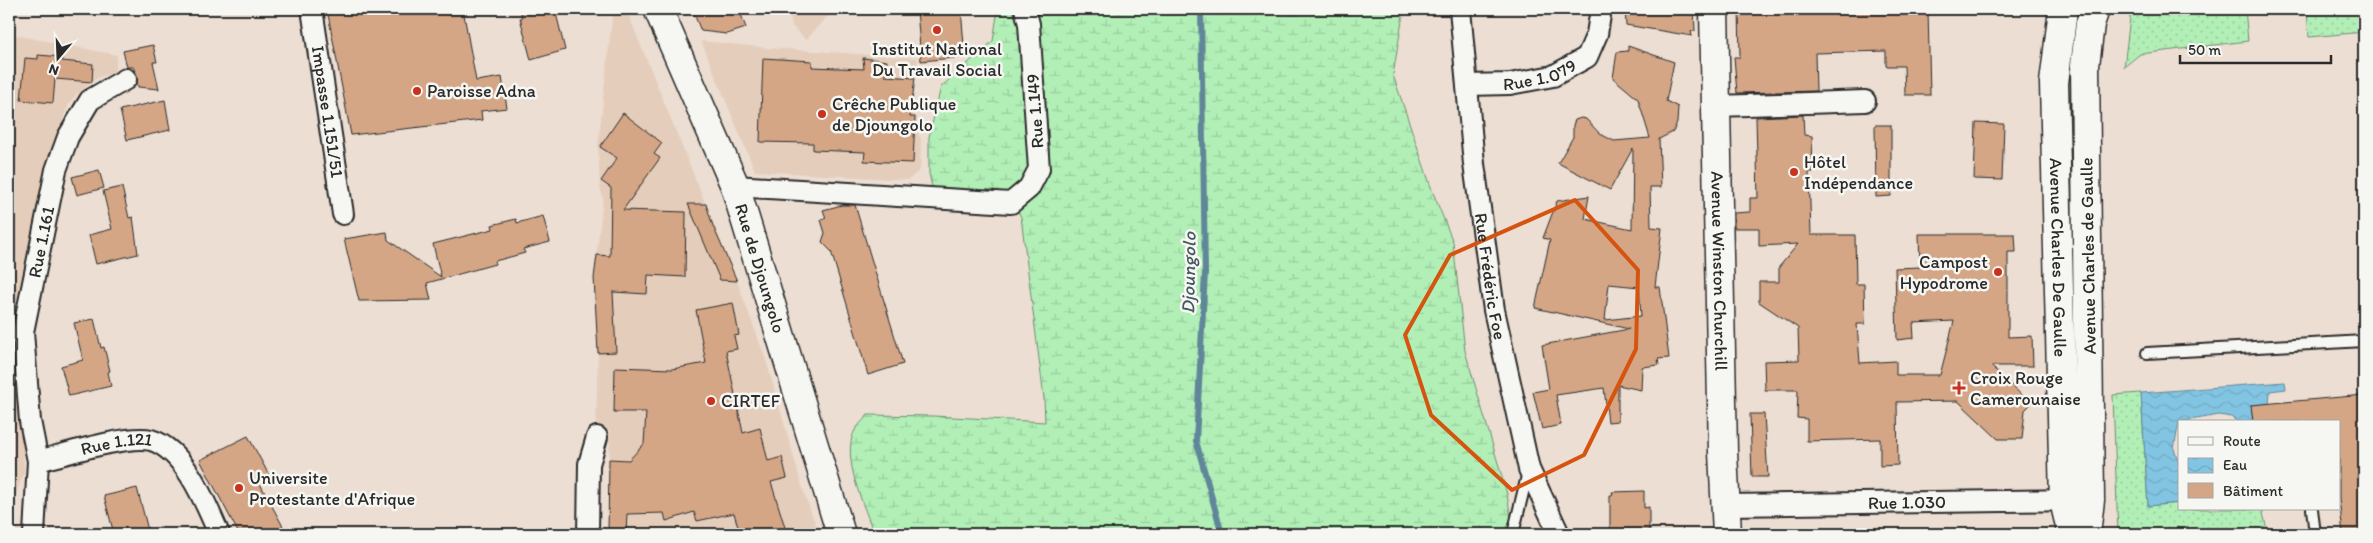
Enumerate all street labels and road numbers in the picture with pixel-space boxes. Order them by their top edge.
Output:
street label: Impasse 1.151/51 [307,44,348,179]
street label: Rue 1.079 [1503,54,1580,95]
street label: Rue 1.149 [1021,73,1049,149]
street label: Avenue Charles de Gaulle [2075,157,2101,355]
street label: Avenue Charles De Gaulle [2045,158,2072,357]
street label: Avenue Winston Churchill [1706,171,1732,371]
street label: Rue de Djoungolo [730,201,790,336]
street label: Rue 1.161 [23,204,59,280]
street label: Rue Frédéric Foe [1470,211,1511,342]
street label: Rue 1.121 [78,428,154,460]
street label: Rue 1.030 [1868,491,1946,514]

